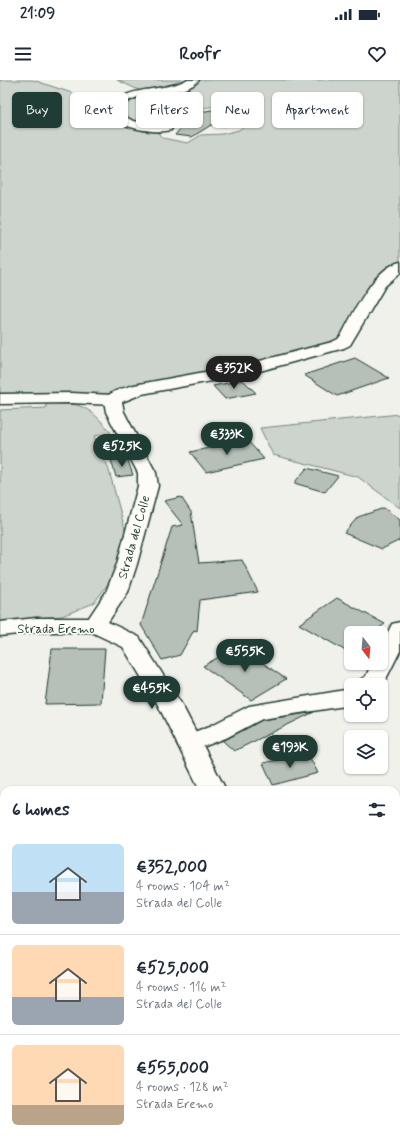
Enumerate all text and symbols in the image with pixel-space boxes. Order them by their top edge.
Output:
text: 21:09 [20,4,55,24]
text: Roofr [179,42,221,66]
icon: menu [12,43,34,65]
icon: heart [366,43,388,65]
chip: Buy [12,92,62,128]
chip: Rent [70,92,128,128]
chip: Filters [136,92,203,128]
chip: New [211,92,264,128]
chip: Apartment [272,92,363,128]
pin: €352K [206,356,262,390]
text: €352K [215,360,253,377]
pin: €333K [199,422,255,456]
text: €333K [210,426,244,443]
pin: €525K [94,434,150,468]
text: €525K [102,438,142,455]
street label: Strada del Colle [114,493,155,581]
street label: Strada Eremo [17,621,95,638]
north arrow [344,626,388,670]
map controls [344,626,388,774]
pin: €555K [217,639,273,673]
text: €555K [225,643,265,660]
pin: €455K [124,676,180,710]
button: locate [344,678,388,722]
text: €455K [132,680,172,697]
button: layers [344,730,388,774]
pin: €193K [262,735,318,769]
text: €193K [272,739,308,756]
text: 6 homes [12,799,70,821]
icon: filters [366,799,388,821]
text: €352,000 [136,856,207,878]
icon: home [44,860,92,908]
text: 4 rooms · 104 m² [136,878,230,895]
text: Strada del Colle [136,895,222,912]
text: €525,000 [136,957,209,979]
icon: home [44,961,92,1009]
text: 4 rooms · 116 m² [136,979,226,996]
text: Strada del Colle [136,996,222,1013]
text: €555,000 [136,1057,209,1079]
icon: home [44,1061,92,1109]
text: 4 rooms · 128 m² [136,1079,228,1096]
text: Strada Eremo [136,1096,213,1113]

